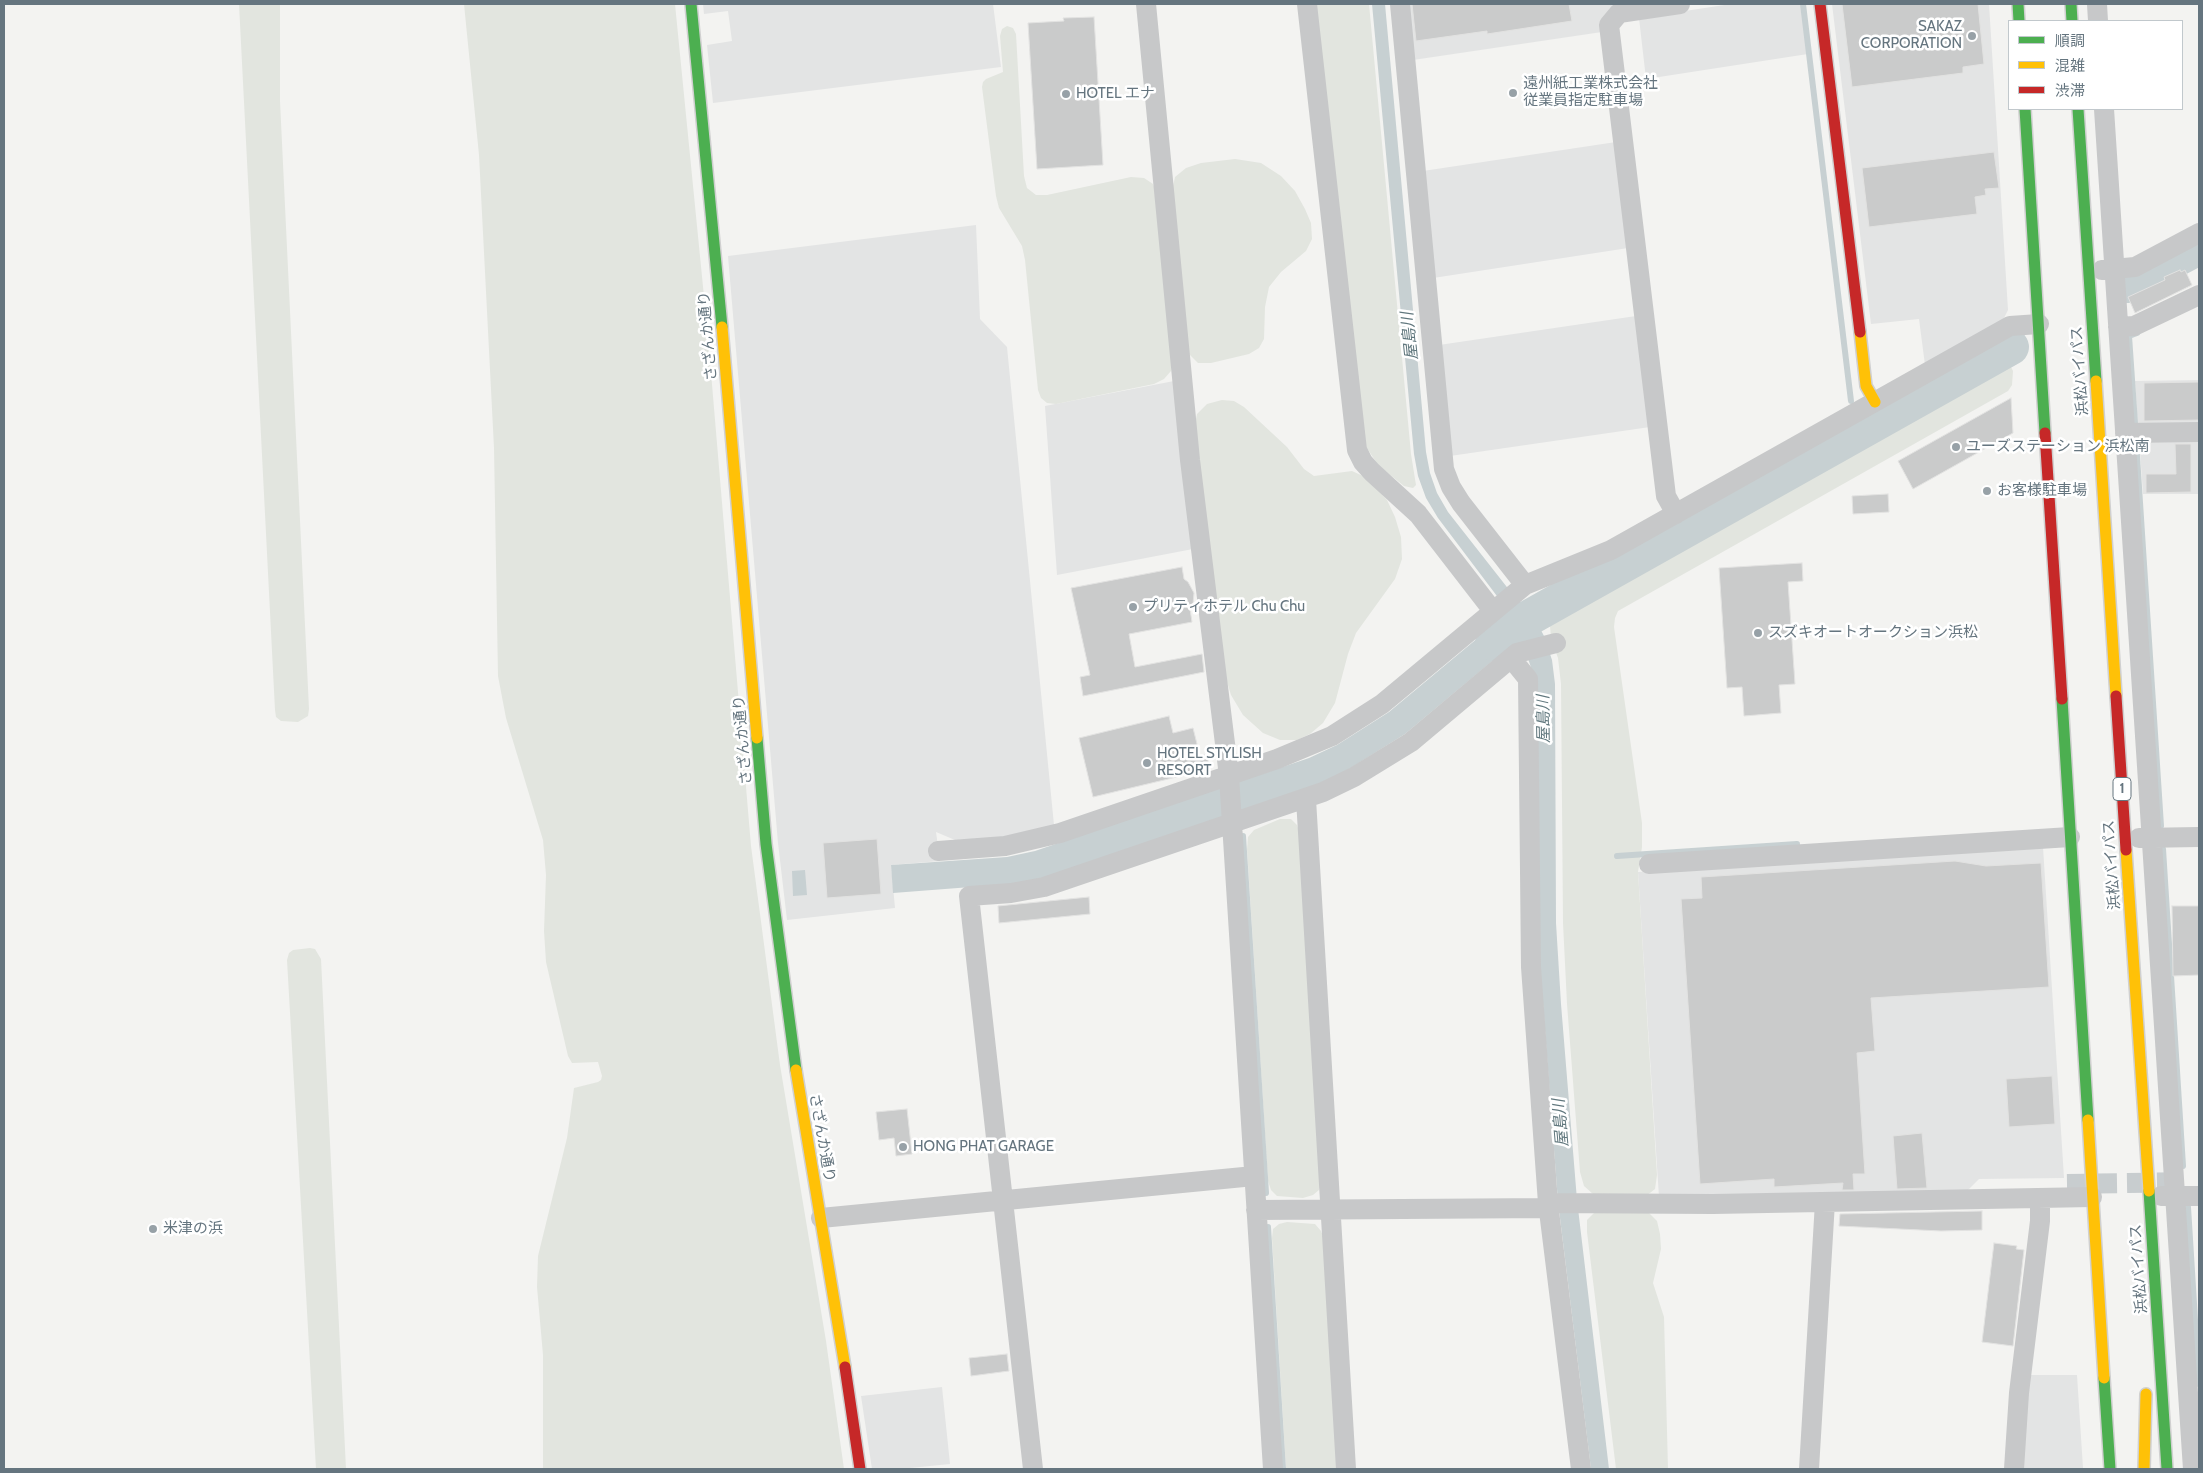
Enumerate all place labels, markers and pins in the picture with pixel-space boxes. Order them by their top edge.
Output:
place label: SAKAZ CORPORATION [1861,18,1962,53]
marker: SAKAZ CORPORATION [1966,30,1978,42]
place label: 遠州紙工業株式会社 従業員指定駐車場 [1523,75,1658,110]
place label: HOTEL エナ [1076,85,1155,103]
marker: 遠州紙工業株式会社 従業員指定駐車場 [1507,87,1519,99]
marker: HOTEL エナ [1060,88,1072,100]
place label: ユーズステーション 浜松南 [1966,438,2149,456]
marker: ユーズステーション 浜松南 [1950,441,1962,453]
place label: お客様駐車場 [1997,482,2087,500]
marker: お客様駐車場 [1981,485,1993,497]
place label: プリティホテル Chu Chu [1143,598,1305,616]
marker: プリティホテル Chu Chu [1127,601,1139,613]
place label: スズキオートオークション浜松 [1768,624,1978,642]
marker: スズキオートオークション浜松 [1752,627,1764,639]
place label: HOTEL STYLISH RESORT [1157,745,1262,780]
marker: HOTEL STYLISH RESORT [1141,757,1153,769]
place label: HONG PHAT GARAGE [913,1138,1054,1156]
marker: HONG PHAT GARAGE [897,1141,909,1153]
place label: 米津の浜 [163,1220,223,1238]
marker: 米津の浜 [147,1223,159,1235]

